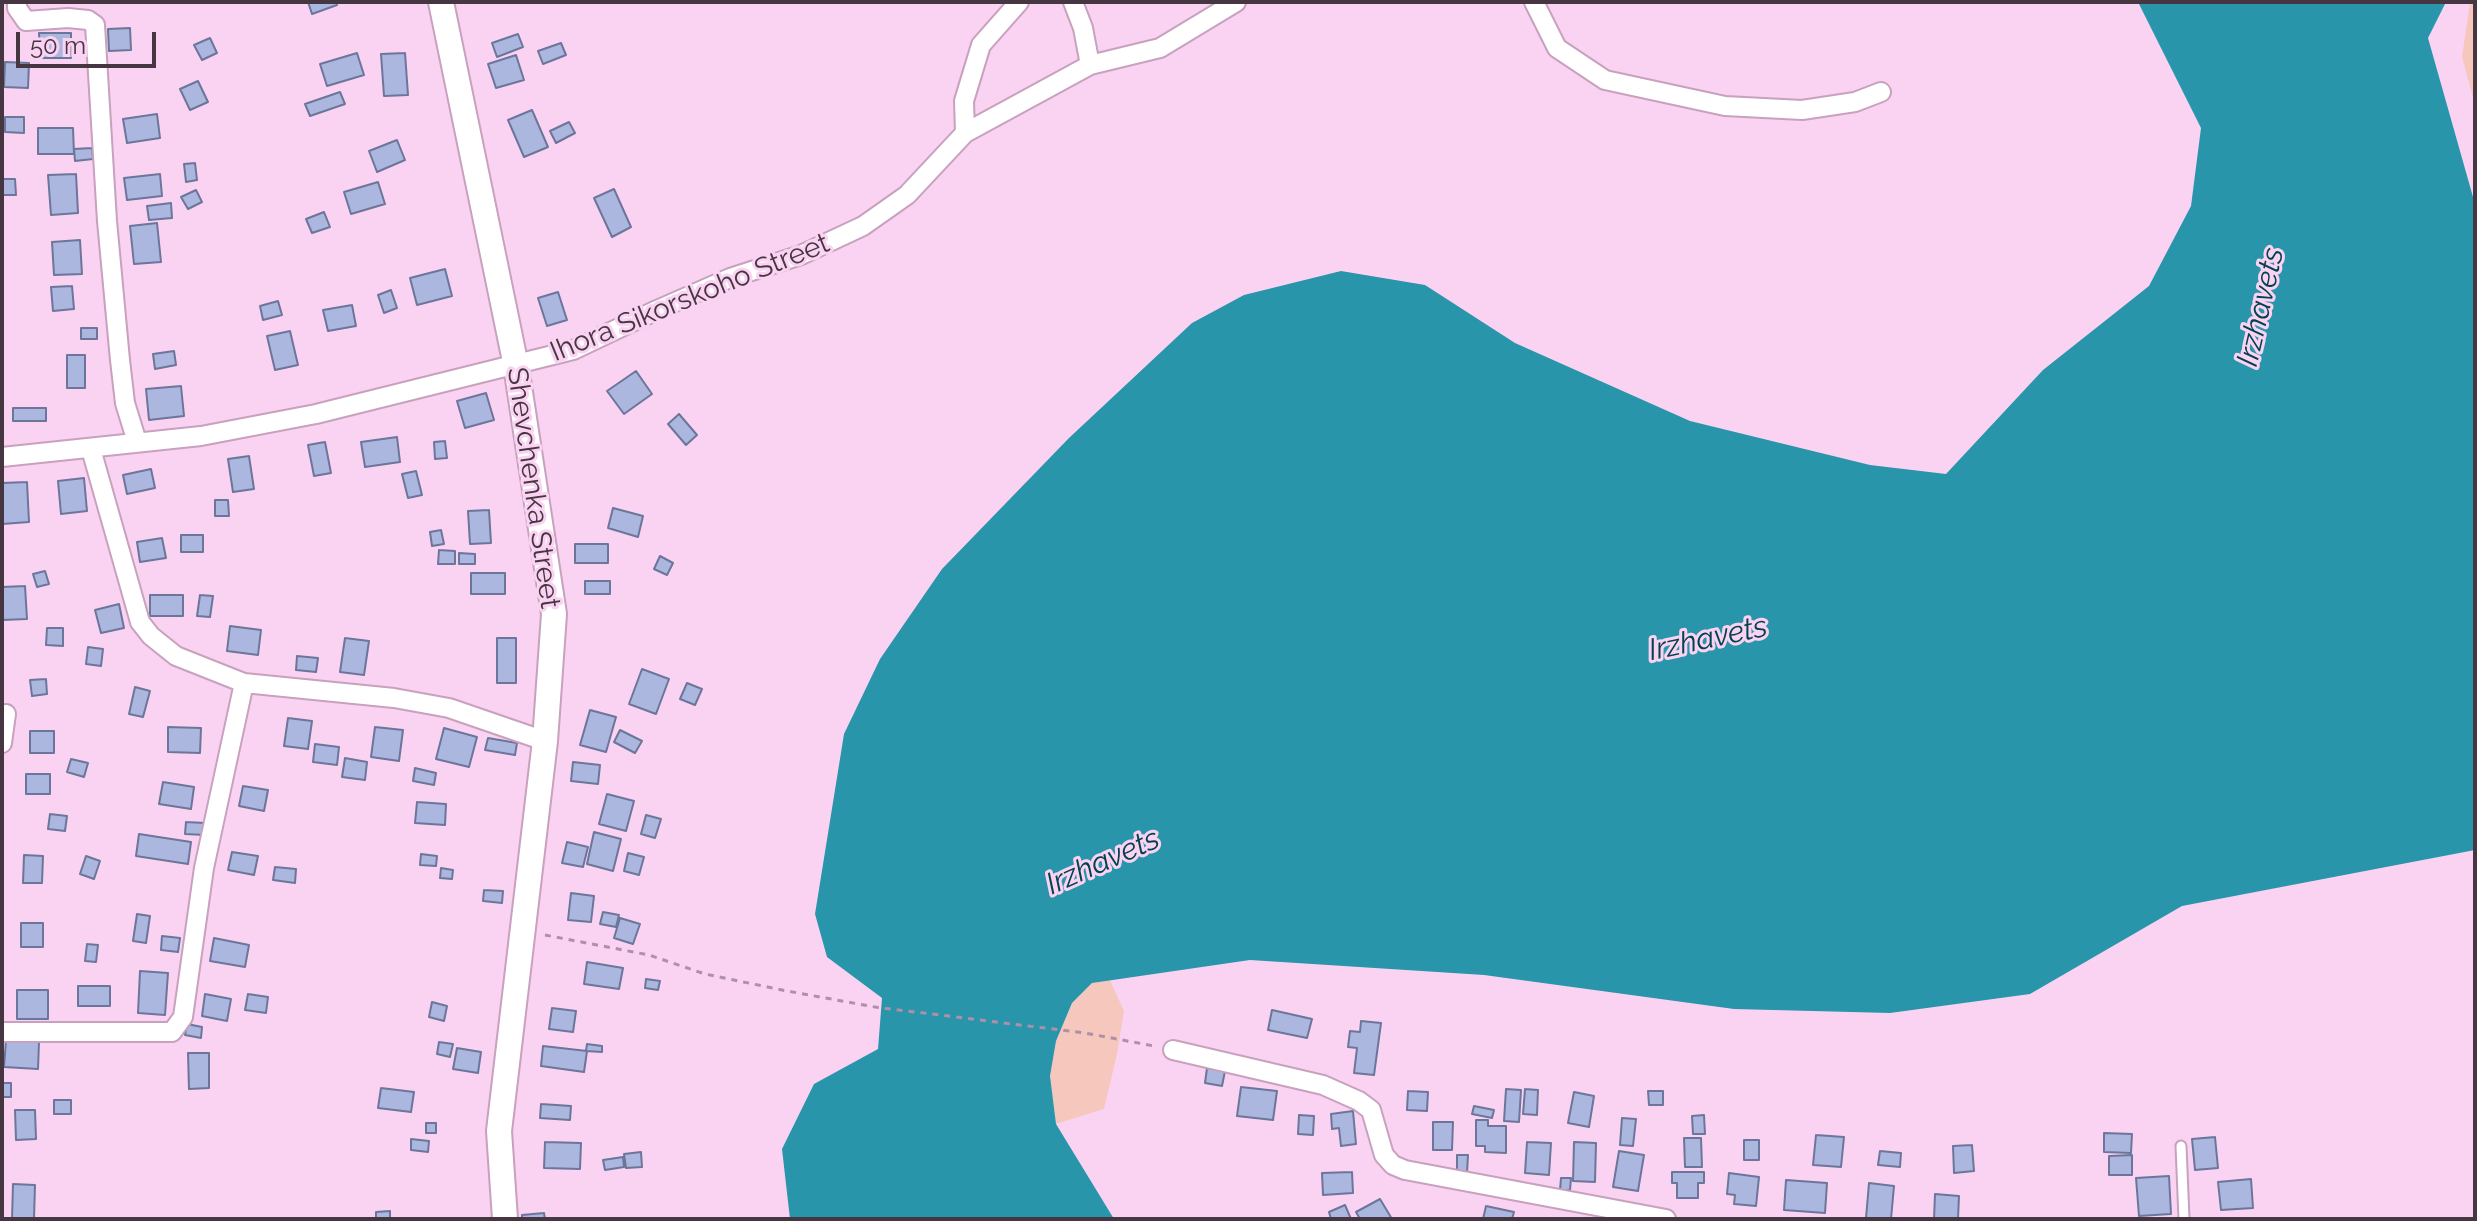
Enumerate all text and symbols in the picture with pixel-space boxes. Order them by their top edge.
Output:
scale bar [20,16,160,66]
text: 50 m [30,31,86,60]
street label: Ihora Sikorskoho Street [546,227,834,369]
water label: Irzhavets [2230,244,2292,370]
street label: Shevchenka Street [499,365,567,611]
water label: Irzhavets [1645,609,1771,669]
water label: Irzhavets [1041,821,1165,903]

